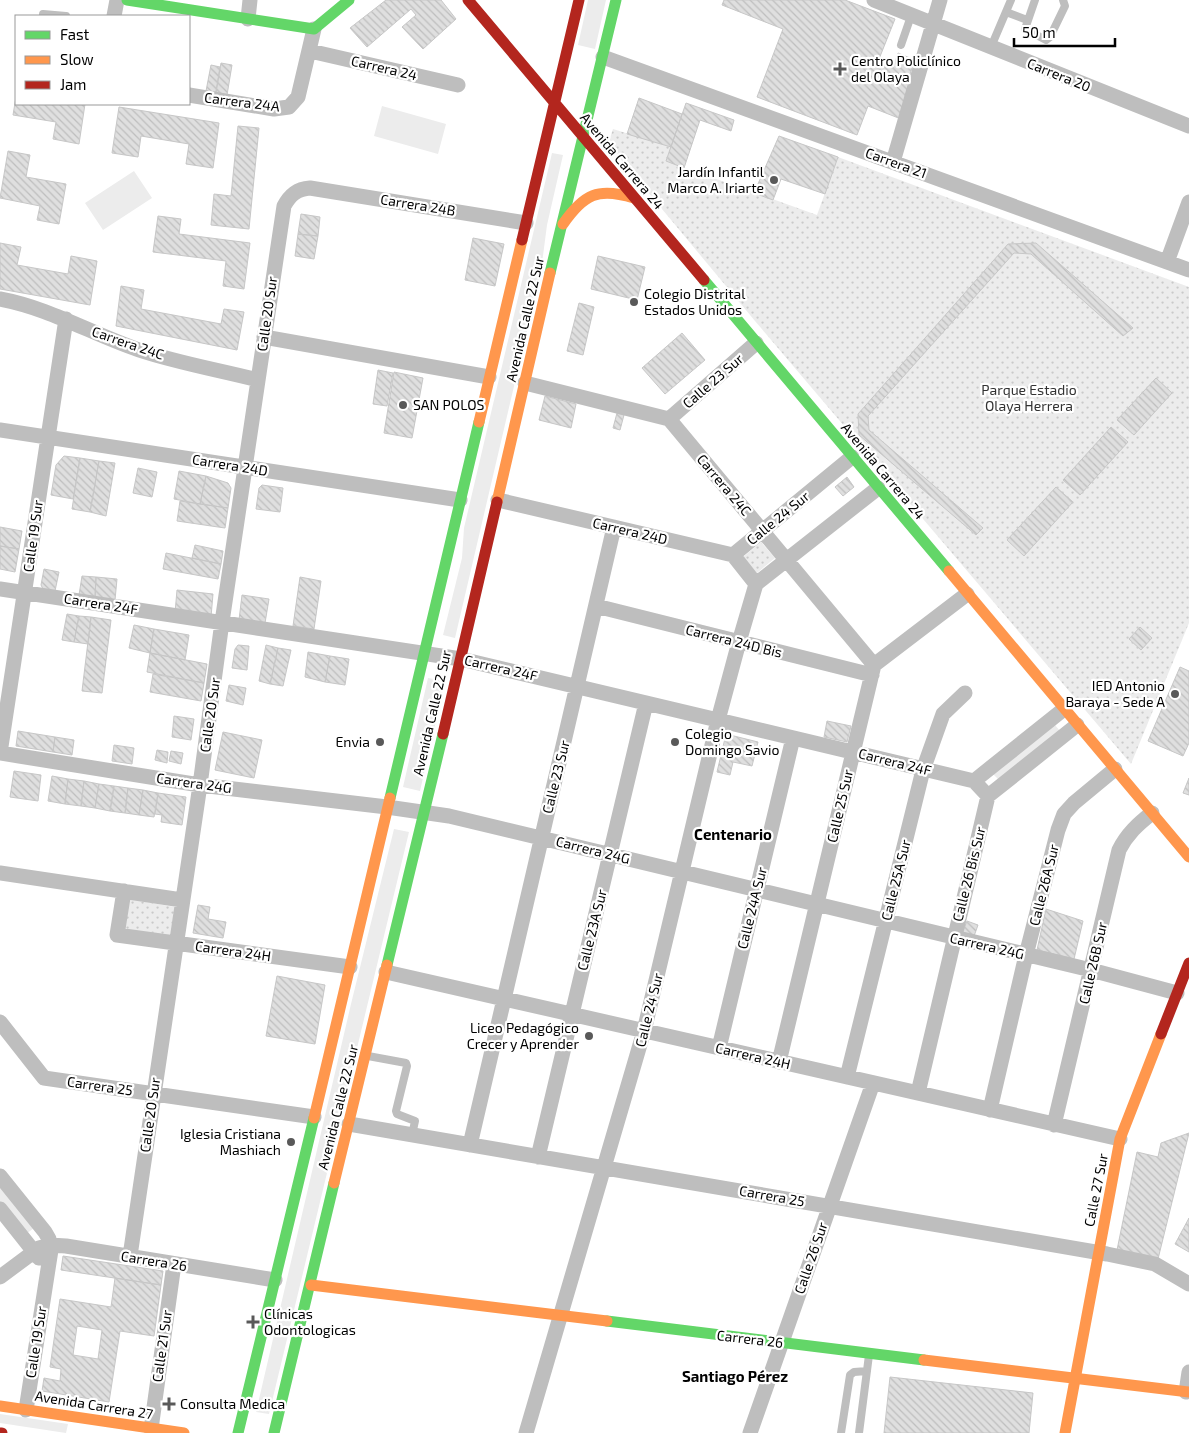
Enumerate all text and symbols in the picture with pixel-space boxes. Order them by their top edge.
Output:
legend [15,15,190,105]
scale bar [1014,15,1115,47]
text: 50 m [1022,23,1056,41]
text: Fast [60,25,90,43]
text: Slow [60,50,94,68]
street label: Carrera 24 [349,52,419,83]
place label: Centro Policlínico del Olaya [851,52,961,85]
street label: Carrera 20 [1025,54,1093,95]
marker: Centro Policlínico del Olaya [833,62,847,76]
text: Jam [60,75,86,93]
street label: Carrera 24A [203,88,281,115]
street label: Avenida Carrera 24 [577,109,668,212]
street label: Carrera 21 [863,144,929,181]
place label: Jardín Infantil Marco A. Iriarte [667,163,765,196]
marker: Jardín Infantil Marco A. Iriarte [768,174,780,186]
street label: Carrera 24B [379,190,457,219]
street label: Avenida Calle 22 Sur [502,254,547,383]
street label: Calle 20 Sur [253,275,280,353]
place label: Colegio Distrital Estados Unidos [644,285,746,318]
marker: Colegio Distrital Estados Unidos [628,296,640,308]
street label: Carrera 24C [90,322,166,363]
street label: Calle 23 Sur [679,349,747,412]
park label: Parque Estadio Olaya Herrera [981,381,1077,414]
place label: SAN POLOS [413,396,484,413]
marker: SAN POLOS [397,399,409,411]
street label: Avenida Carrera 24 [838,419,929,522]
street label: Carrera 24D [191,450,269,479]
street label: Carrera 24C [694,450,755,519]
street label: Calle 24 Sur [743,487,813,548]
street label: Calle 19 Sur [19,498,46,573]
street label: Carrera 24D [591,514,669,547]
street label: Carrera 24F [63,589,140,618]
street label: Carrera 24D Bis [684,620,784,661]
street label: Avenida Calle 22 Sur [409,648,454,777]
street label: Carrera 24F [463,651,540,684]
street label: Calle 20 Sur [196,676,223,754]
place label: IED Antonio Baraya - Sede A [1065,677,1165,710]
marker: IED Antonio Baraya - Sede A [1169,688,1181,700]
place label: Colegio Domingo Savio [685,725,779,758]
place label: Envia [335,733,370,750]
marker: Envia [374,736,386,748]
marker: Colegio Domingo Savio [669,736,681,748]
street label: Calle 23 Sur [538,738,573,815]
street label: Carrera 24F [857,744,934,779]
street label: Calle 25 Sur [823,767,856,844]
street label: Carrera 24G [155,769,233,796]
street label: Calle 26 Bis Sur [948,824,989,923]
district label: Centenario [694,825,772,843]
street label: Carrera 24G [554,832,632,867]
street label: Calle 25A Sur [877,837,914,922]
street label: Calle 26A Sur [1025,842,1062,927]
street label: Calle 24A Sur [733,865,770,951]
street label: Calle 23A Sur [573,887,610,972]
street label: Calle 26B Sur [1075,920,1110,1006]
street label: Carrera 24G [948,929,1026,962]
street label: Carrera 24H [194,937,272,964]
street label: Calle 24 Sur [631,971,666,1049]
place label: Liceo Pedagógico Crecer y Aprender [467,1019,579,1052]
marker: Liceo Pedagógico Crecer y Aprender [583,1030,595,1042]
street label: Carrera 24H [714,1039,792,1072]
street label: Avenida Calle 22 Sur [314,1042,361,1171]
street label: Carrera 25 [66,1072,134,1099]
street label: Calle 20 Sur [136,1076,163,1154]
place label: Iglesia Cristiana Mashiach [180,1125,281,1158]
marker: Iglesia Cristiana Mashiach [285,1136,297,1148]
street label: Calle 27 Sur [1080,1151,1111,1228]
street label: Carrera 25 [738,1181,806,1210]
street label: Calle 26 Sur [790,1219,831,1296]
street label: Carrera 26 [120,1247,188,1274]
street label: Calle 19 Sur [21,1304,50,1379]
place label: Clínicas Odontologicas [264,1305,356,1338]
street label: Calle 21 Sur [148,1308,175,1383]
marker: Clínicas Odontologicas [246,1315,260,1329]
street label: Carrera 26 [716,1326,784,1351]
district label: Santiago Pérez [682,1367,788,1385]
street label: Avenida Carrera 27 [34,1387,154,1422]
place label: Consulta Medica [180,1395,285,1412]
marker: Consulta Medica [162,1397,176,1411]

